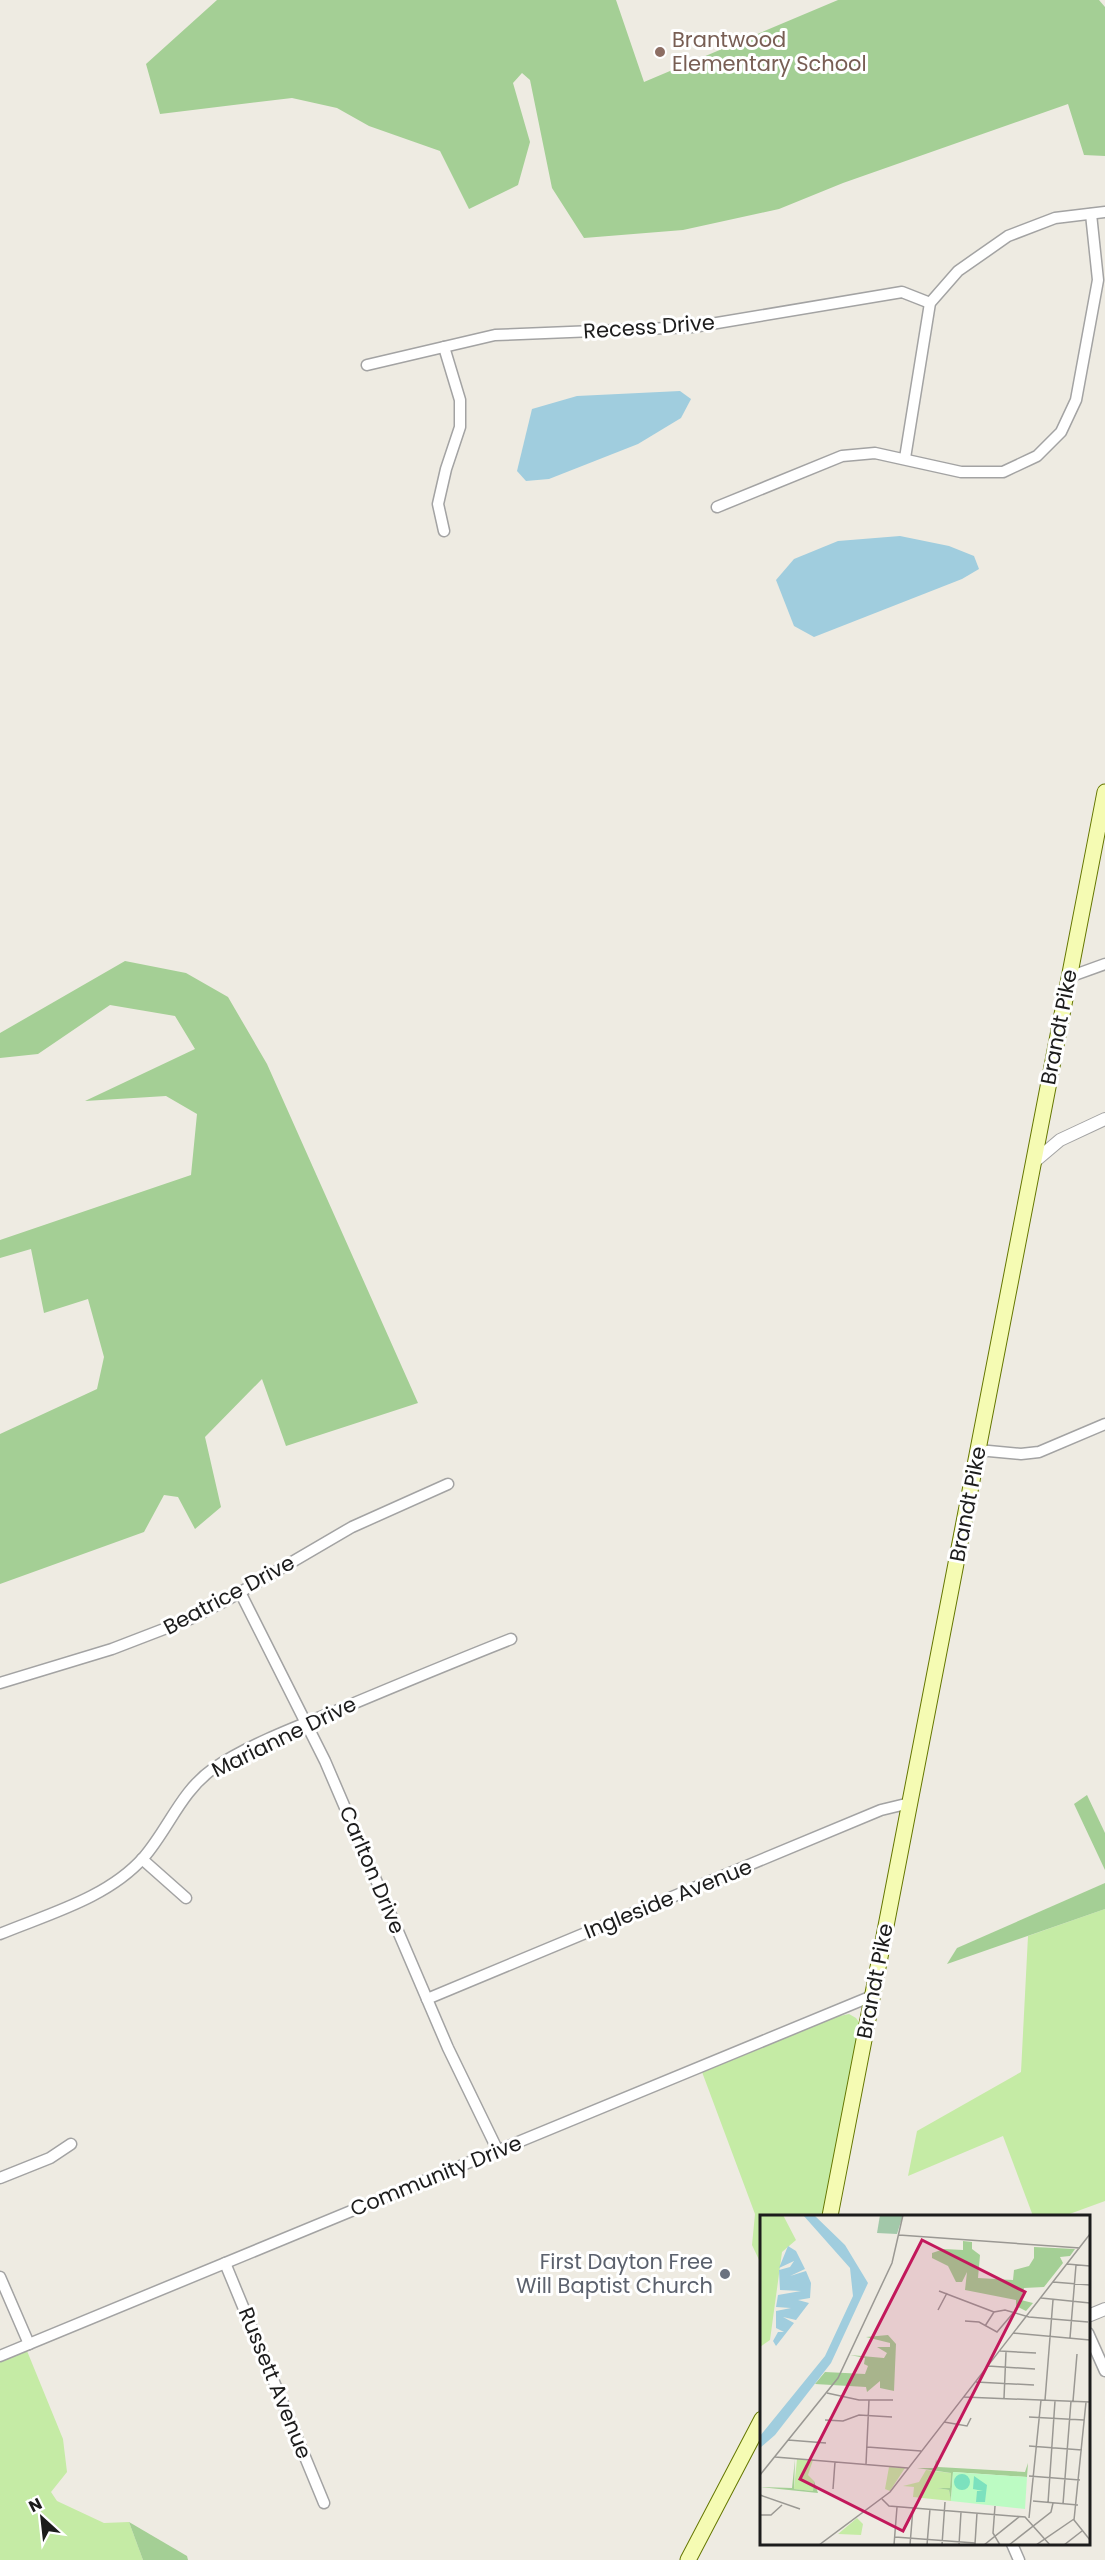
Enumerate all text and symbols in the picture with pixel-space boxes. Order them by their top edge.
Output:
place label: Brantwood Elementary School [672,25,867,78]
marker: Brantwood Elementary School [653,45,667,59]
street label: Recess Drive [582,307,716,346]
street label: Brandt Pike [1033,967,1084,1087]
street label: Brandt Pike [942,1444,993,1564]
street label: Beatrice Drive [158,1548,299,1641]
street label: Marianne Drive [207,1689,361,1784]
street label: Carlton Drive [333,1801,412,1938]
street label: Ingleside Avenue [579,1852,756,1945]
street label: Brandt Pike [849,1921,900,2041]
street label: Community Drive [346,2128,526,2223]
inset map [760,2215,1090,2545]
place label: First Dayton Free Will Baptist Church [516,2247,713,2300]
marker: First Dayton Free Will Baptist Church [718,2267,732,2281]
street label: Russett Avenue [232,2303,319,2463]
north arrow [12,2488,72,2548]
text: N [25,2492,46,2518]

